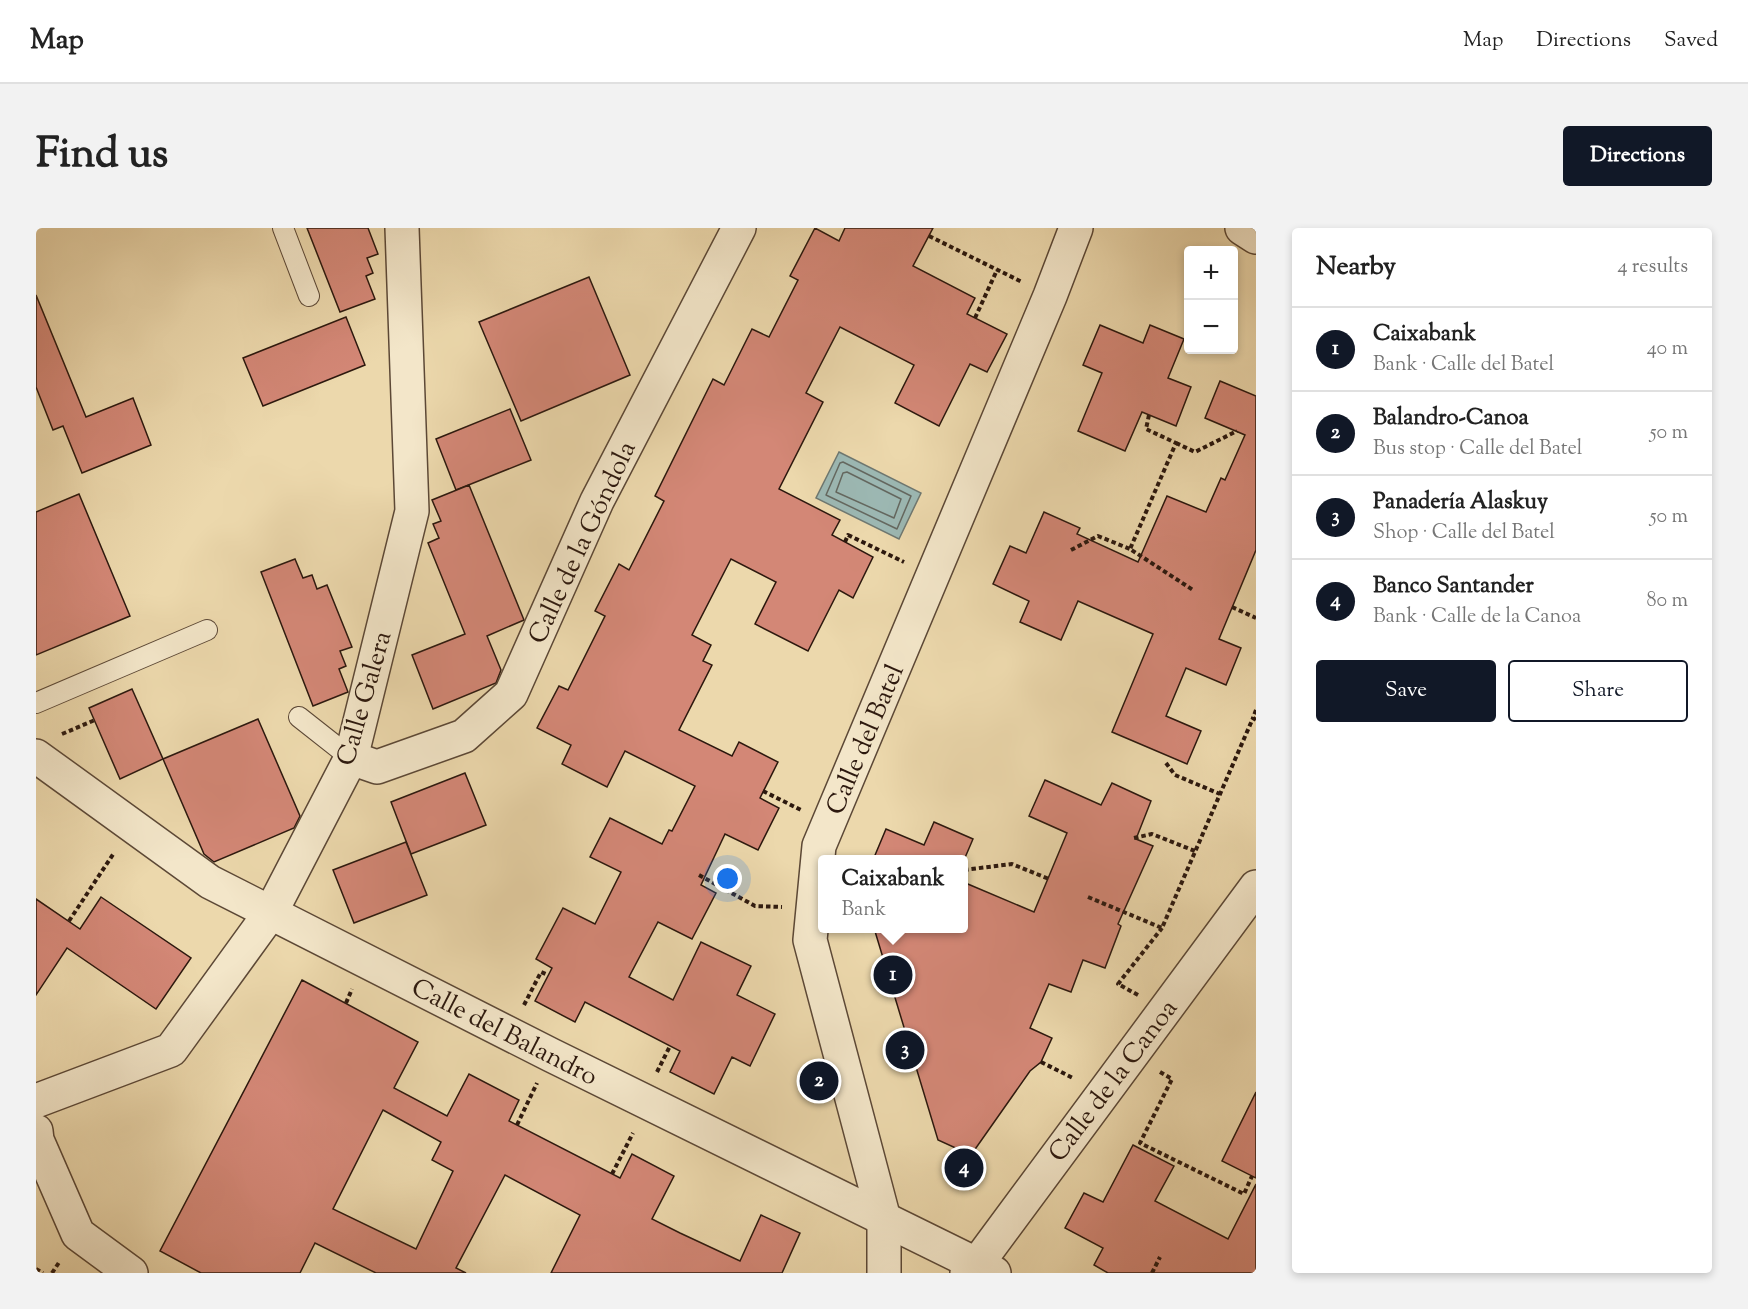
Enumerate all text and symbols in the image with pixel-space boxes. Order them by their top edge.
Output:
text: Map [30,21,84,61]
text: Map [1463,26,1503,56]
text: Directions [1536,26,1631,56]
text: Saved [1664,26,1718,56]
text: Find us [36,126,168,186]
button: Directions [1563,126,1712,186]
map controls [1184,246,1238,354]
button: + [1184,246,1238,300]
text: Nearby [1316,249,1396,286]
text: 4 results [1617,253,1688,282]
button: − [1184,300,1238,354]
text: Caixabank [1373,319,1476,351]
text: 1 [1332,335,1339,364]
text: 40 m [1647,335,1688,364]
text: Bank · Calle del Batel [1373,351,1554,380]
text: Balandro-Canoa [1373,403,1529,435]
text: 2 [1331,419,1340,448]
text: 50 m [1650,419,1688,448]
text: Bus stop · Calle del Batel [1373,435,1582,464]
street label: Calle de la Góndola [520,436,646,650]
text: Panadería Alaskuy [1373,487,1548,519]
text: 3 [1331,503,1340,532]
text: 50 m [1650,503,1688,532]
text: Shop · Calle del Batel [1373,519,1555,548]
text: Banco Santander [1373,571,1534,603]
text: 4 [1330,587,1341,616]
text: 80 m [1647,587,1688,616]
text: Bank · Calle de la Canoa [1373,603,1581,632]
street label: Calle Galera [329,627,402,770]
street label: Calle del Batel [818,659,915,821]
button: Save [1316,660,1496,722]
button: Share [1508,660,1688,722]
popup [818,855,968,933]
your location [713,864,742,893]
text: Caixabank [842,864,944,896]
text: Bank [842,896,886,925]
pin: 1 [874,952,912,998]
street label: Calle del Balandro [404,970,604,1096]
street label: Calle de la Canoa [1040,992,1188,1171]
pin: 3 [886,1028,924,1072]
pin: 2 [800,1058,838,1104]
pin: 4 [944,1146,984,1190]

